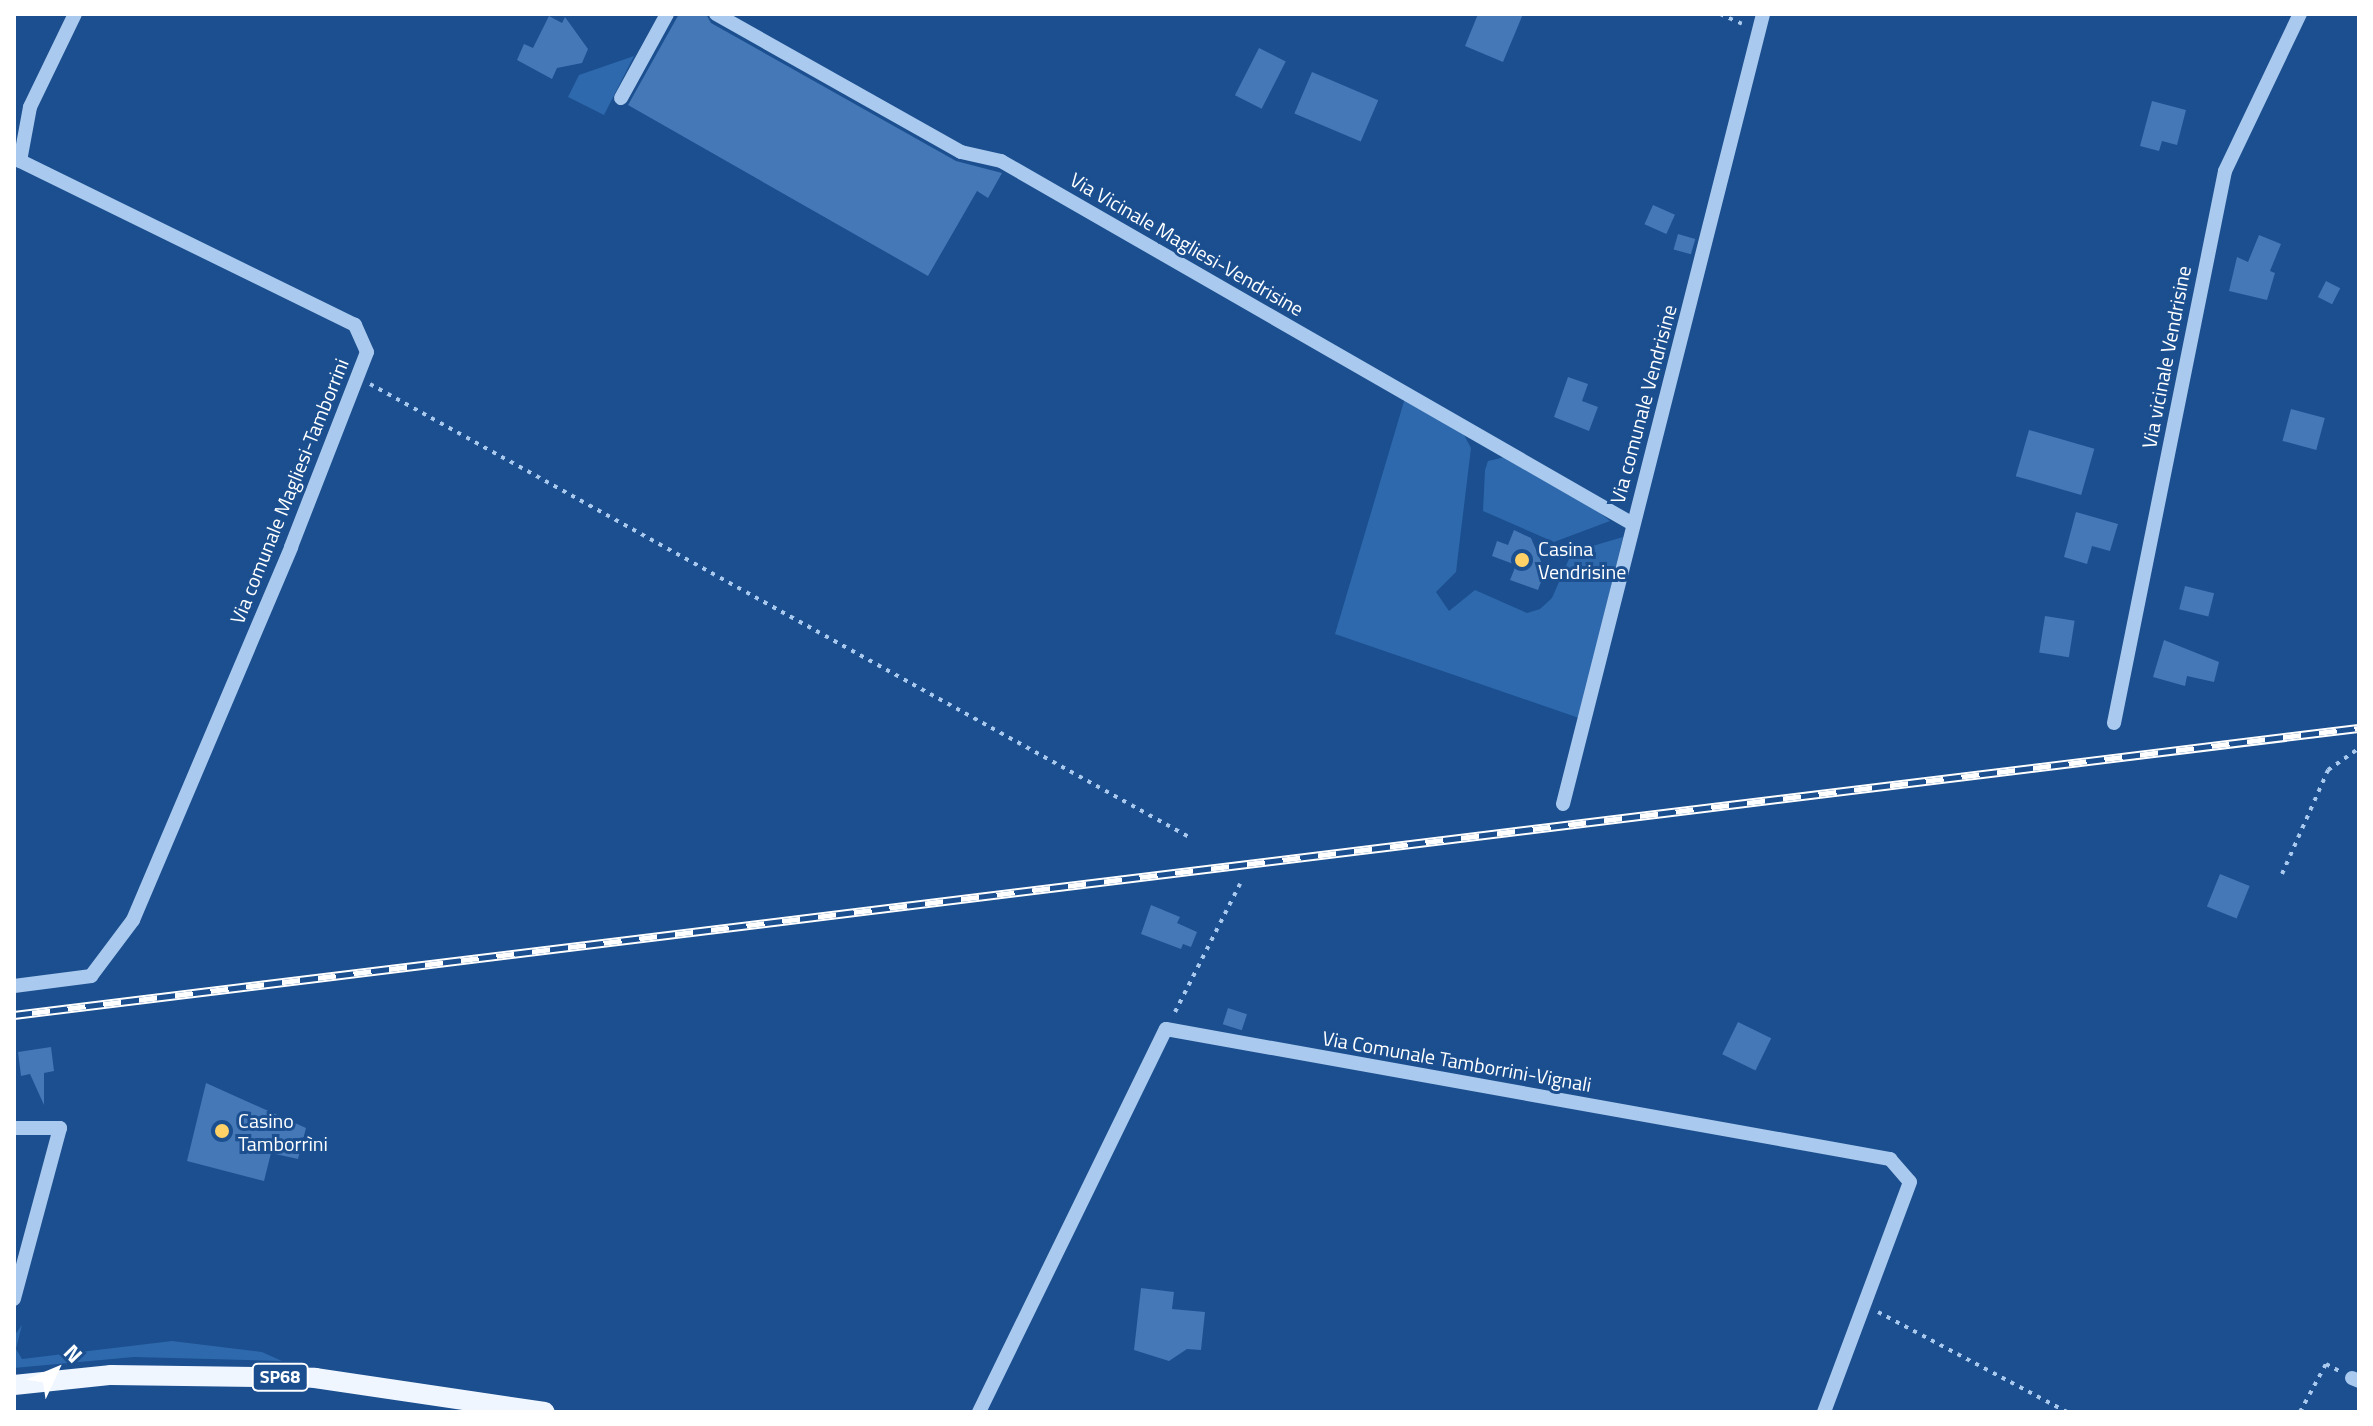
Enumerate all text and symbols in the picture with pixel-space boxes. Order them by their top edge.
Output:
street label: Via Vicinale Magliesi-Vendrisine [1066,167,1308,321]
street label: Via vicinale Vendrisine [2137,264,2195,450]
street label: Via comunale Vendrisine [1605,302,1681,506]
street label: Via comunale Magliesi-Tamborrini [225,355,353,627]
place label: Casina Vendrisine [1538,536,1626,583]
marker: Casina Vendrisine [1513,551,1531,569]
street label: Via Comunale Tamborrini-Vignali [1320,1025,1594,1097]
place label: Casino Tamborrìni [238,1108,328,1155]
marker: Casino Tamborrìni [213,1122,231,1140]
north arrow [16,1330,96,1410]
text: N [56,1336,91,1371]
road number: SP68 [250,1363,310,1391]

